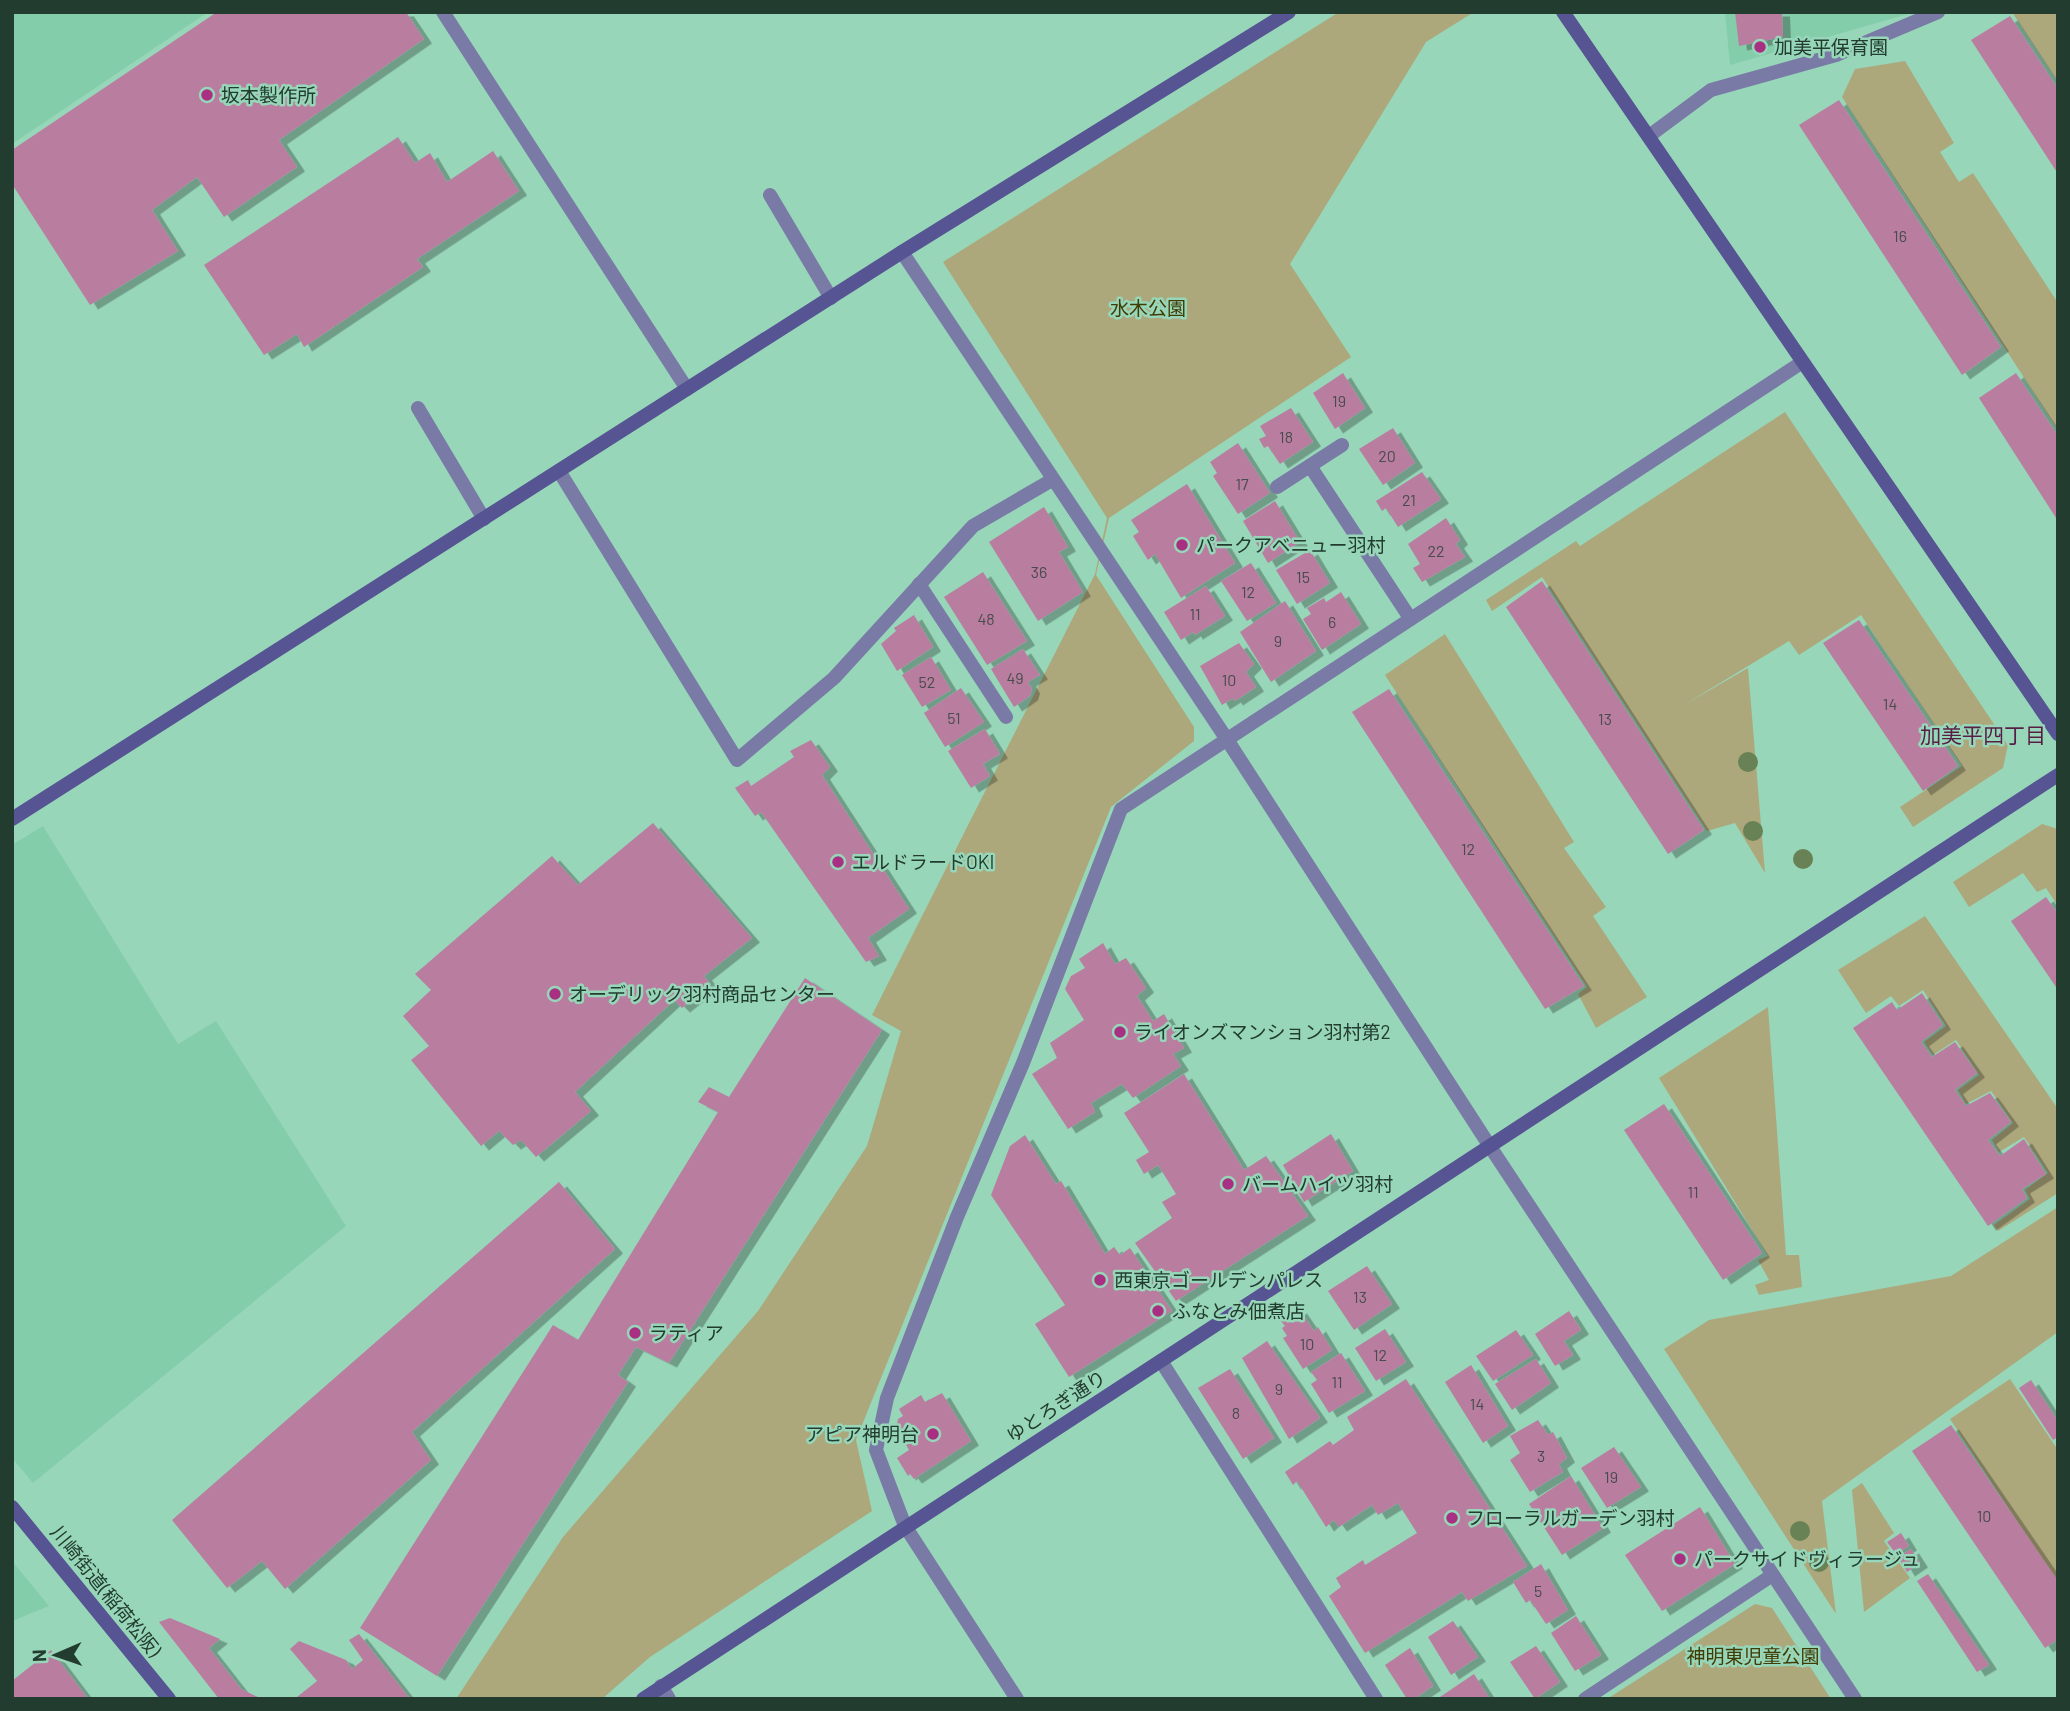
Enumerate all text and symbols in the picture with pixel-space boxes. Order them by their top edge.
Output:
place label: 加美平保育園 [1774,35,1888,58]
marker: 加美平保育園 [1752,39,1768,55]
place label: 坂本製作所 [221,83,316,106]
marker: 坂本製作所 [199,87,215,103]
house number: 16 [1893,226,1907,245]
park label: 水木公園 [1110,296,1186,319]
house number: 19 [1332,391,1346,410]
house number: 18 [1279,427,1293,446]
house number: 20 [1378,446,1396,465]
house number: 17 [1235,474,1249,493]
house number: 21 [1402,490,1416,509]
place label: パークアベニュー羽村 [1196,533,1386,556]
marker: パークアベニュー羽村 [1174,537,1190,553]
house number: 22 [1427,541,1445,560]
house number: 36 [1031,562,1047,581]
house number: 15 [1296,567,1310,586]
house number: 12 [1241,582,1255,601]
house number: 11 [1189,604,1201,623]
house number: 48 [977,609,995,628]
house number: 6 [1328,612,1336,631]
house number: 9 [1274,631,1282,650]
house number: 49 [1006,668,1024,687]
house number: 10 [1222,670,1236,689]
house number: 52 [919,672,935,691]
house number: 14 [1883,694,1897,713]
house number: 51 [947,708,961,727]
house number: 13 [1598,709,1612,728]
district label: 加美平四丁目 [1920,722,2046,747]
house number: 12 [1461,839,1475,858]
place label: エルドラードOKI [852,850,994,873]
marker: エルドラードOKI [830,854,846,870]
place label: オーデリック羽村商品センター [569,982,835,1005]
marker: オーデリック羽村商品センター [547,986,563,1002]
place label: ライオンズマンション羽村第2 [1134,1020,1391,1043]
marker: ライオンズマンション羽村第2 [1112,1024,1128,1040]
place label: バームハイツ羽村 [1242,1172,1393,1195]
marker: バームハイツ羽村 [1220,1176,1236,1192]
house number: 11 [1687,1182,1699,1201]
place label: 西東京ゴールデンパレス [1114,1268,1323,1291]
marker: 西東京ゴールデンパレス [1092,1272,1108,1288]
house number: 13 [1353,1287,1367,1306]
place label: ふなとみ佃煮店 [1172,1299,1305,1322]
marker: ふなとみ佃煮店 [1150,1303,1166,1319]
place label: ラティア [649,1321,724,1344]
marker: ラティア [627,1325,643,1341]
house number: 10 [1300,1334,1314,1353]
house number: 12 [1373,1345,1387,1364]
street label: ゆとろぎ通り [1002,1365,1110,1446]
house number: 11 [1331,1372,1343,1391]
house number: 9 [1275,1379,1283,1398]
house number: 14 [1470,1394,1484,1413]
house number: 8 [1232,1403,1240,1422]
place label: アピア神明台 [805,1422,919,1445]
marker: アピア神明台 [925,1426,941,1442]
house number: 3 [1537,1446,1545,1465]
house number: 19 [1604,1467,1618,1486]
place label: フローラルガーデン羽村 [1466,1506,1674,1529]
house number: 10 [1977,1506,1991,1525]
marker: フローラルガーデン羽村 [1444,1510,1460,1526]
street label: 川崎街道(稲荷松阪) [47,1521,167,1662]
place label: パークサイドヴィラージュ [1694,1547,1920,1570]
marker: パークサイドヴィラージュ [1672,1551,1688,1567]
house number: 5 [1534,1581,1542,1600]
north arrow [21,1620,91,1690]
park label: 神明東児童公園 [1686,1644,1820,1667]
text: N [27,1649,50,1662]

